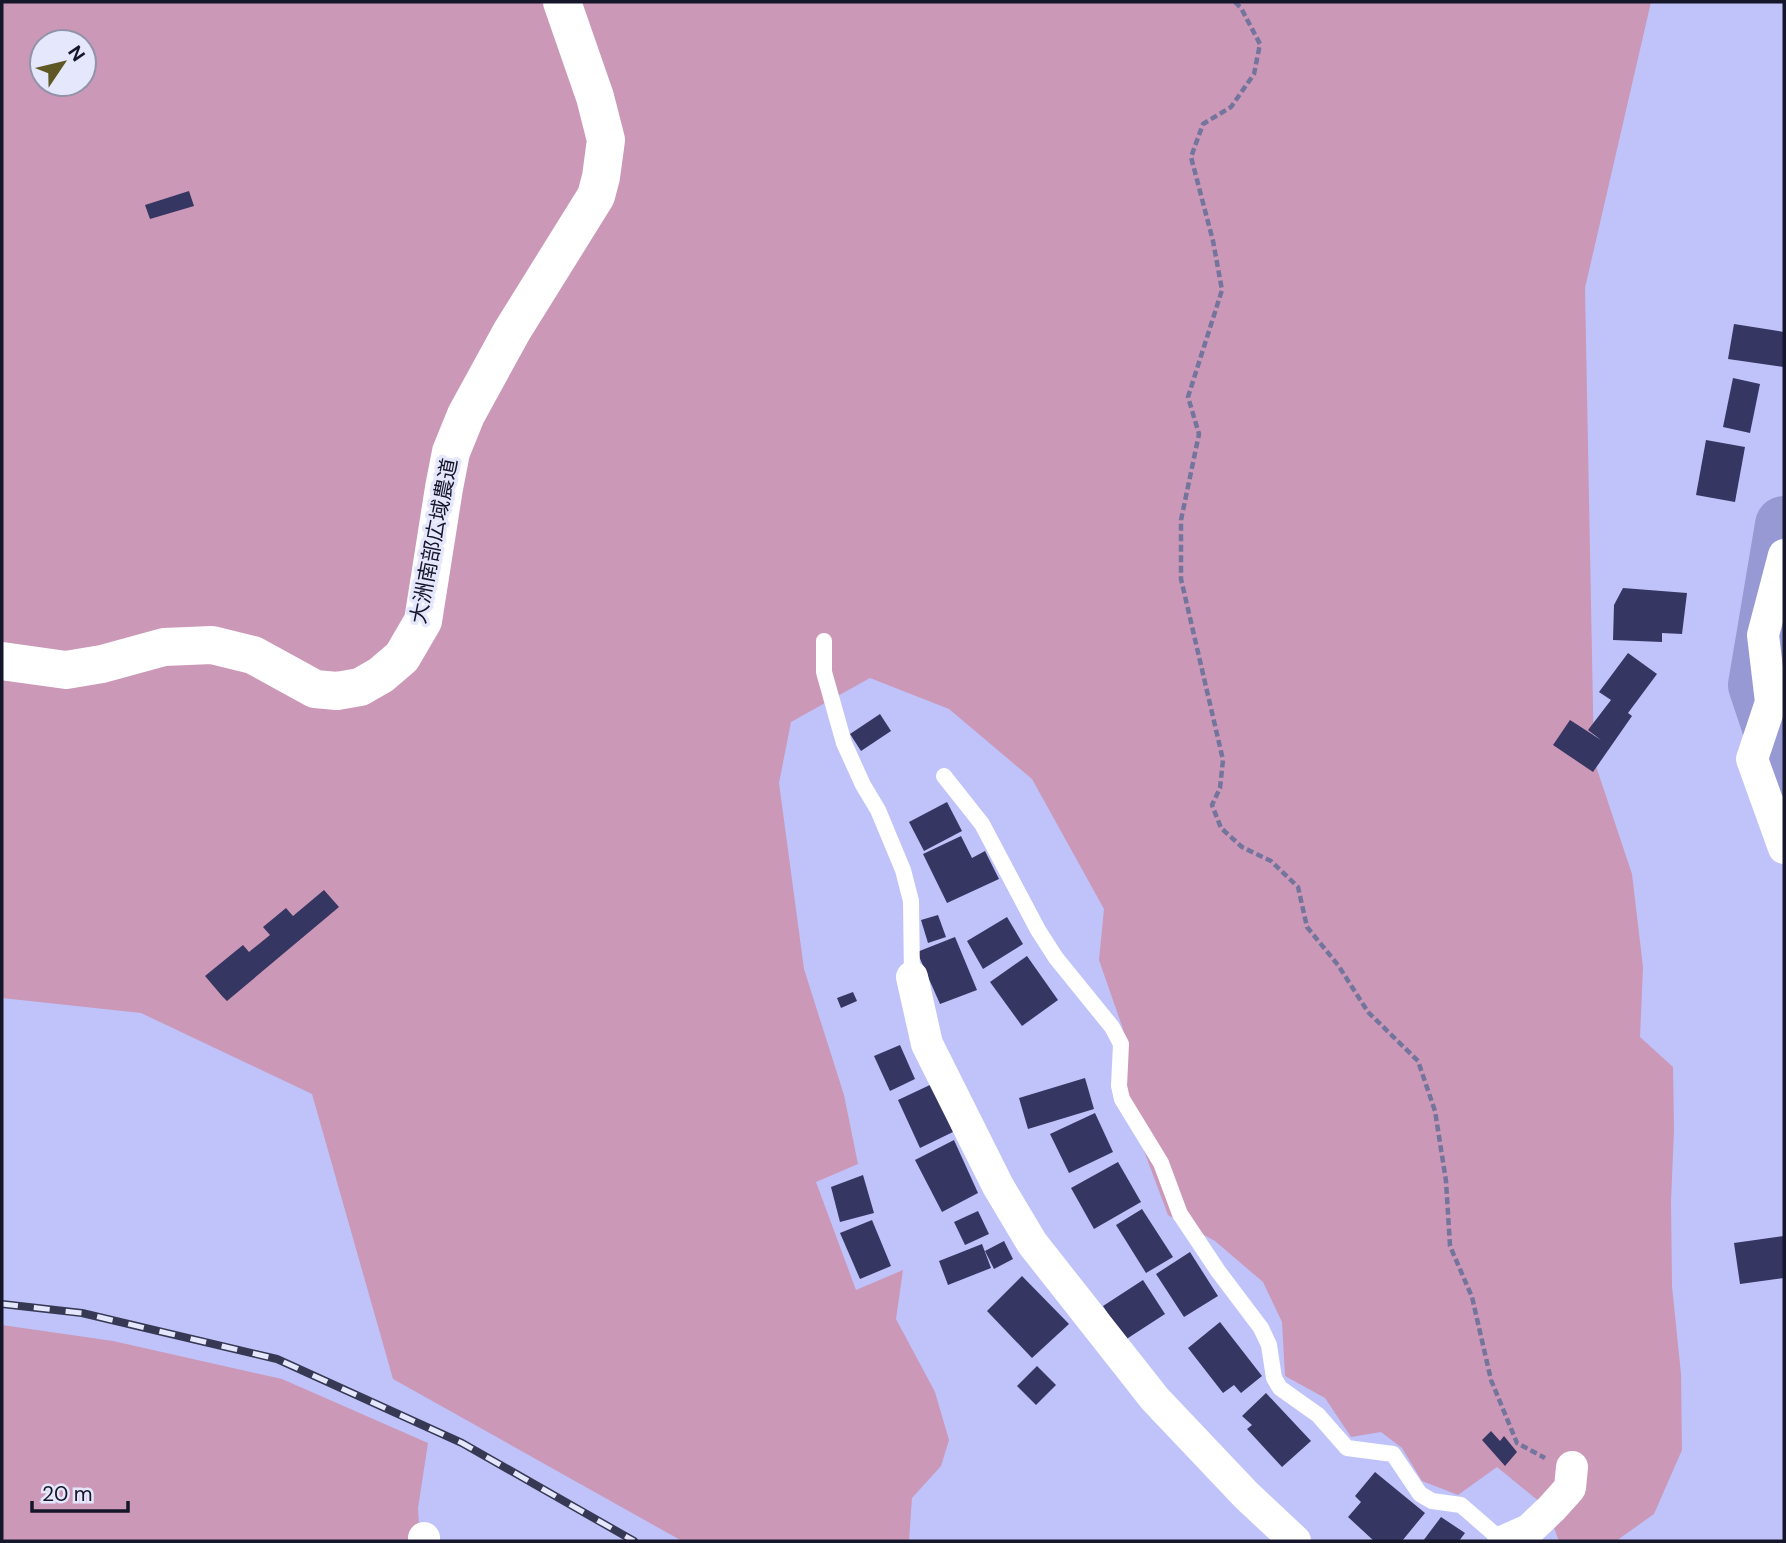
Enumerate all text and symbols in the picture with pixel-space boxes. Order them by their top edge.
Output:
north arrow [28,28,98,98]
text: N [62,41,91,66]
street label: 大洲南部広域農道 [404,456,464,626]
scale bar [32,1470,128,1514]
text: 20 m [42,1480,93,1508]

